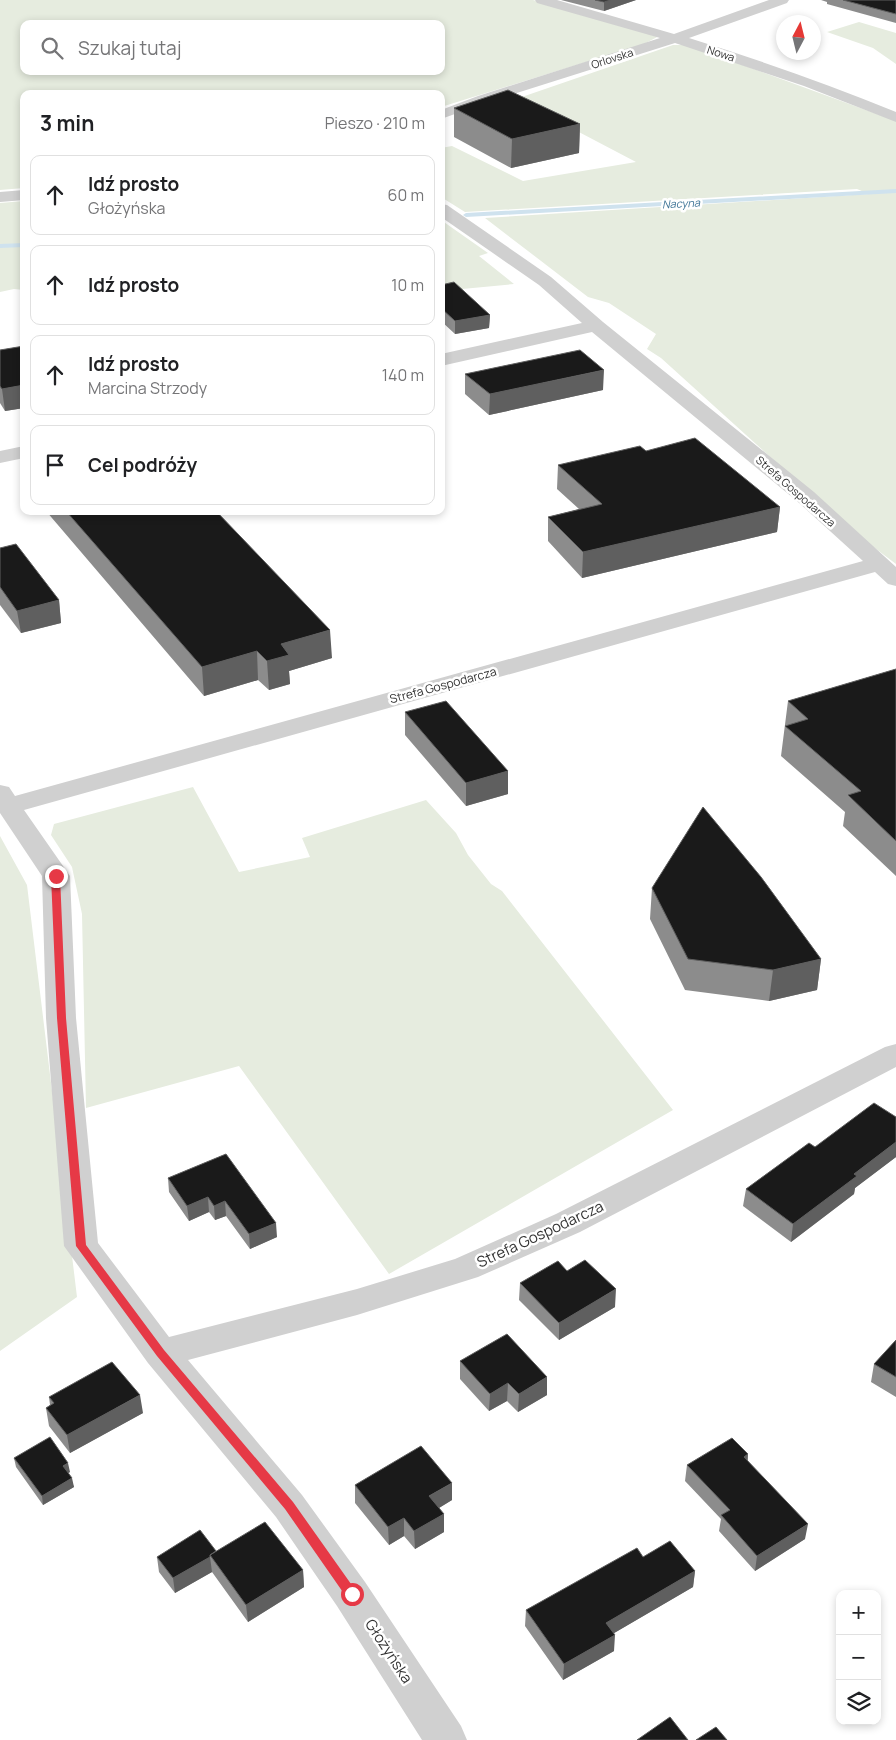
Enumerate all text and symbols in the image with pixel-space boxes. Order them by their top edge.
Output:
north arrow [776,15,821,60]
search box [20,20,445,75]
icon: search [38,34,66,62]
text: Szukaj tutaj [78,35,181,61]
street label: Nowa [705,42,737,64]
street label: Orlovska [589,44,635,72]
text: 3 min [40,109,94,137]
text: Pieszo · 210 m [325,112,425,134]
text: Idź prosto [88,171,179,197]
icon: ahead [41,181,69,209]
text: 60 m [388,184,424,206]
water label: Nacyna [662,194,701,211]
text: Głożyńska [88,197,166,219]
icon: ahead [41,271,69,299]
text: Idź prosto [88,272,179,298]
text: 10 m [391,274,424,296]
text: Idź prosto [88,351,179,377]
icon: ahead [41,361,69,389]
text: 140 m [382,364,424,386]
text: Marcina Strzody [88,377,207,399]
icon: arrive [41,451,69,479]
text: Cel podróży [88,452,197,478]
street label: Strefa Gospodarcza [753,452,839,530]
street label: Strefa Gospodarcza [388,663,498,707]
route end [45,865,68,888]
street label: Strefa Gospodarcza [473,1195,607,1273]
route start [341,1583,364,1606]
map controls [836,1590,881,1725]
button: + [836,1590,881,1635]
street label: Głożyńska [360,1615,418,1687]
button: − [836,1635,881,1680]
button: layers [836,1680,881,1725]

